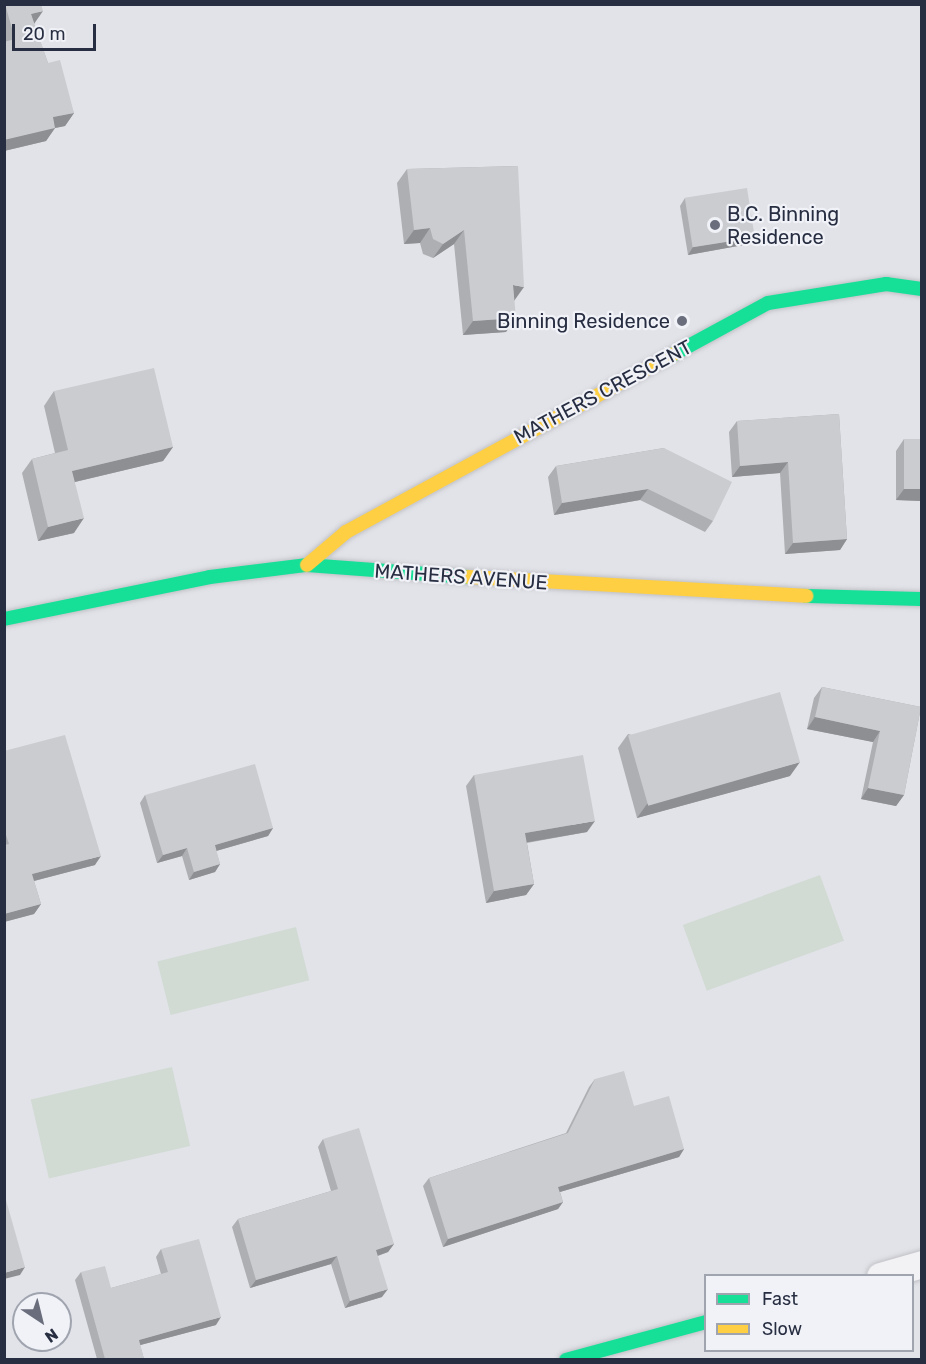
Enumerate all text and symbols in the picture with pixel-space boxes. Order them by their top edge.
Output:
scale bar [15,12,99,50]
text: 20 m [23,23,65,45]
place label: B.C. Binning Residence [727,202,839,249]
marker: B.C. Binning Residence [708,218,722,232]
place label: Binning Residence [497,309,670,333]
marker: Binning Residence [675,314,689,328]
street label: MATHERS CRESCENT [510,335,696,449]
street label: MATHERS AVENUE [373,559,549,595]
legend [704,1274,914,1352]
text: Fast [762,1288,798,1310]
north arrow [12,1292,72,1352]
text: Slow [762,1318,802,1340]
text: N [41,1324,62,1347]

